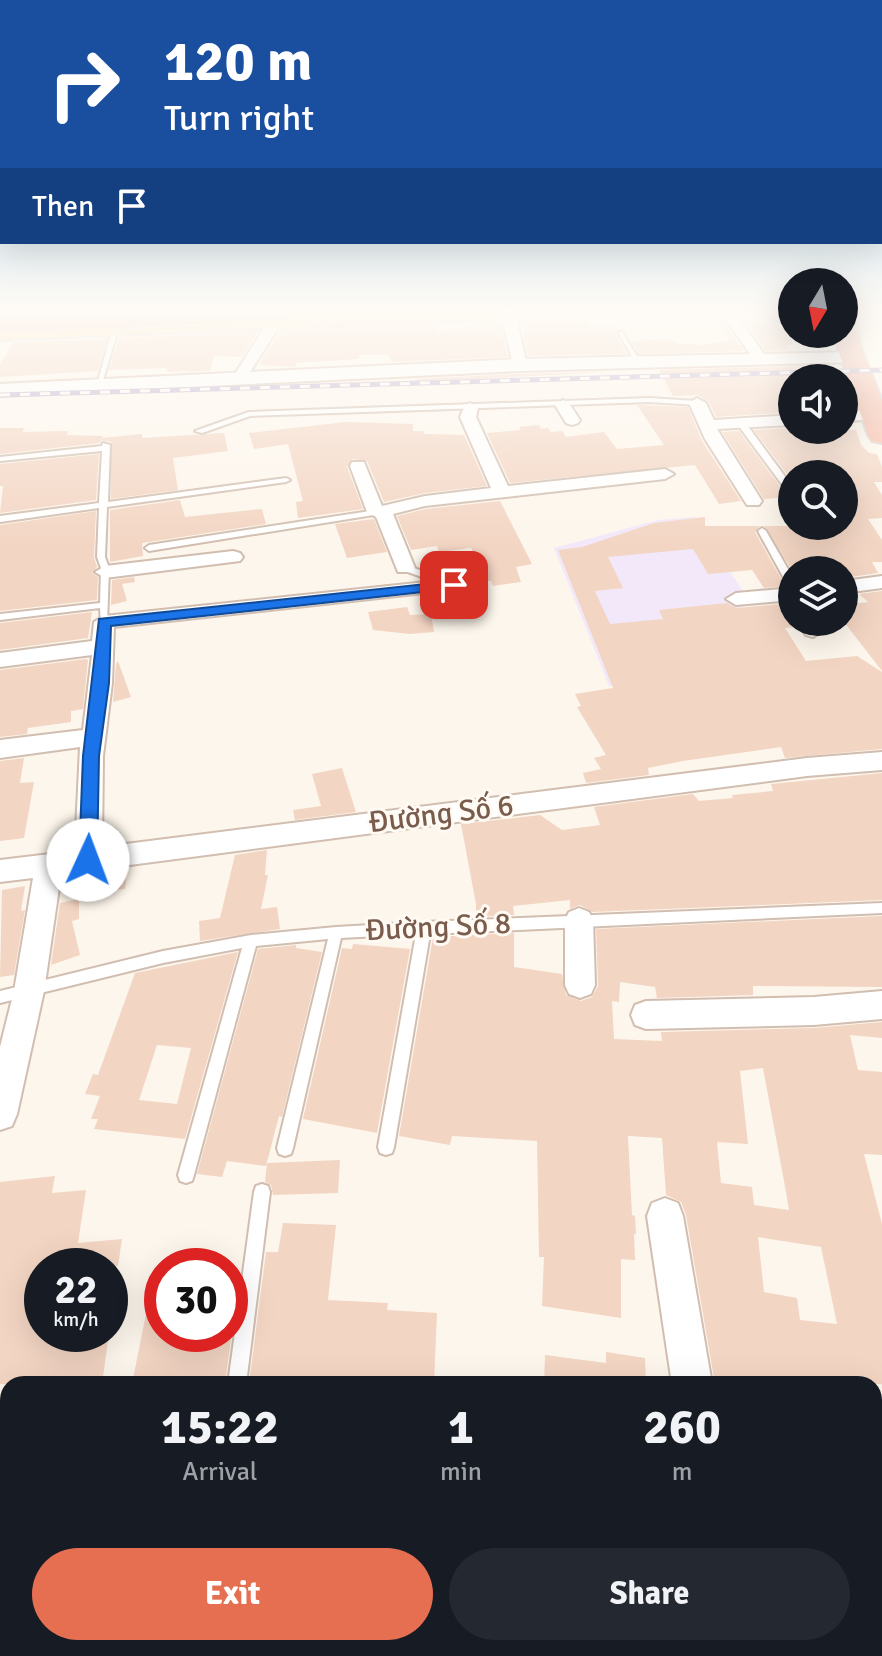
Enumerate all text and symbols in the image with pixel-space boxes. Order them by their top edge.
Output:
text: 120 m [164,27,312,96]
icon: right [32,32,136,136]
text: Turn right [164,96,314,141]
icon: arrive [110,184,154,228]
text: Then [32,188,94,225]
north arrow [778,268,858,348]
map controls [778,268,858,636]
button: sound [778,364,858,444]
button: search [778,460,858,540]
pin [420,551,488,619]
button: layers [778,556,858,636]
icon: arrive [432,563,476,607]
street label: Đường Số 6 [366,787,516,841]
position arrow [46,818,130,902]
street label: Đường Số 8 [364,905,512,949]
speed limit sign: 30 [144,1248,248,1352]
text: 22 [54,1265,98,1315]
text: km/h [53,1307,99,1332]
text: 15:22 [161,1398,279,1457]
text: 1 [448,1398,474,1457]
text: 260 [643,1398,721,1457]
text: Arrival [183,1456,257,1488]
text: min [440,1456,482,1488]
text: m [672,1456,692,1488]
button: Exit [32,1548,433,1640]
button: Share [449,1548,850,1640]

